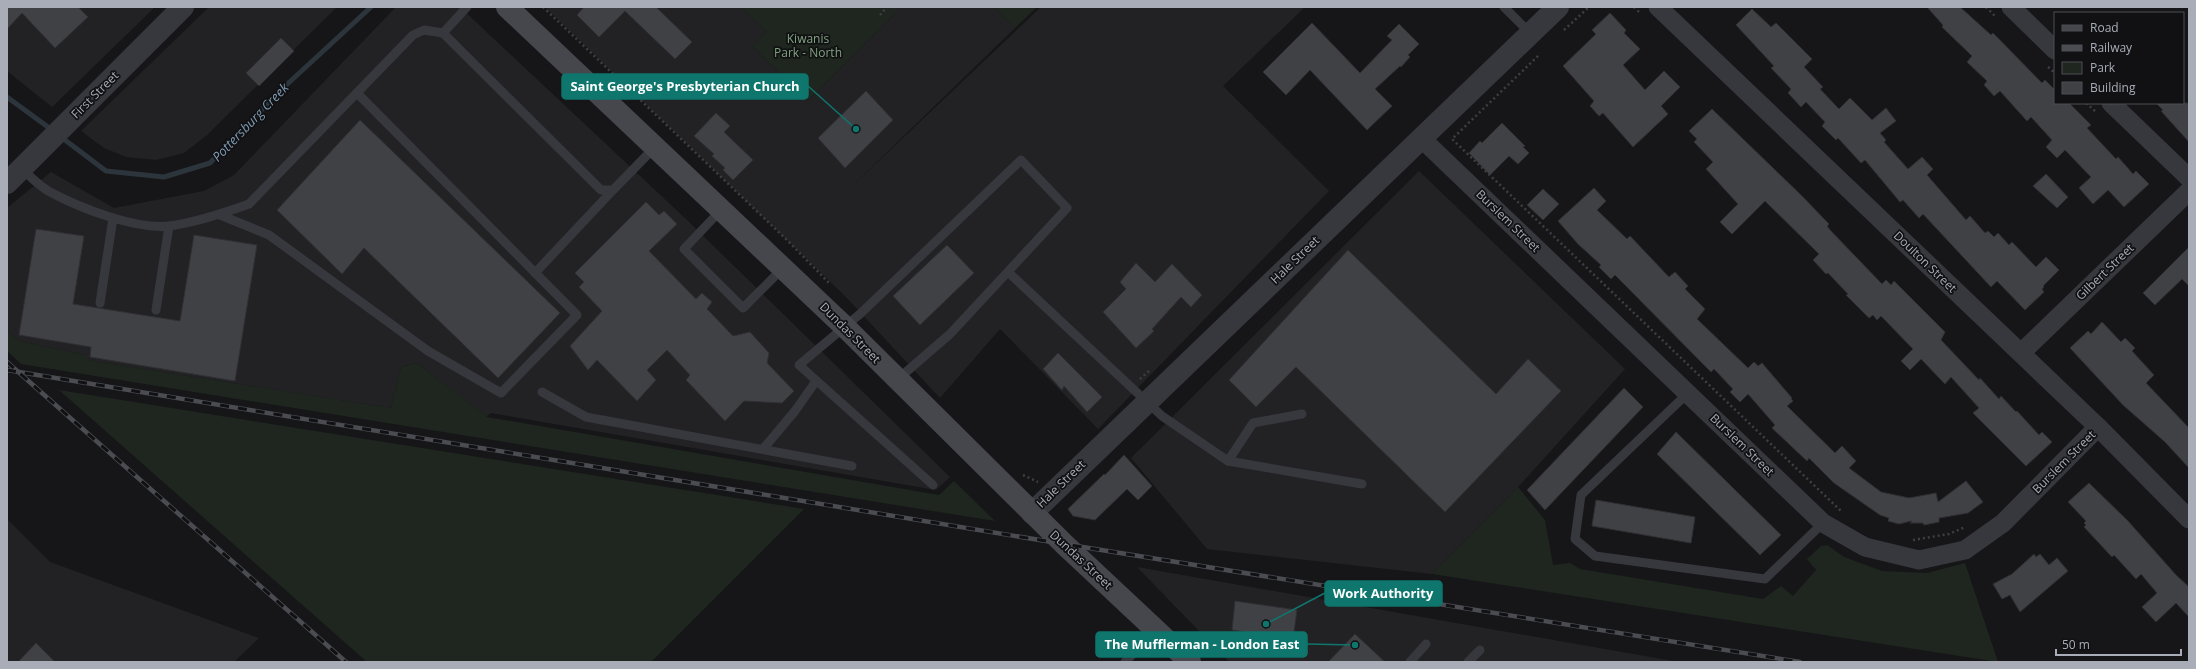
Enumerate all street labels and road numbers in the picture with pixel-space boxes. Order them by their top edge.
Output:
street label: First Street [67,67,122,122]
street label: Burslem Street [1473,186,1544,256]
street label: Doulton Street [1890,227,1961,296]
street label: Hale Street [1266,232,1323,287]
street label: Gilbert Street [2072,240,2137,304]
street label: Dundas Street [816,298,885,367]
street label: Burslem Street [1707,410,1778,480]
street label: Burslem Street [2028,426,2099,497]
street label: Hale Street [1032,456,1089,511]
street label: Dundas Street [1046,526,1116,593]

